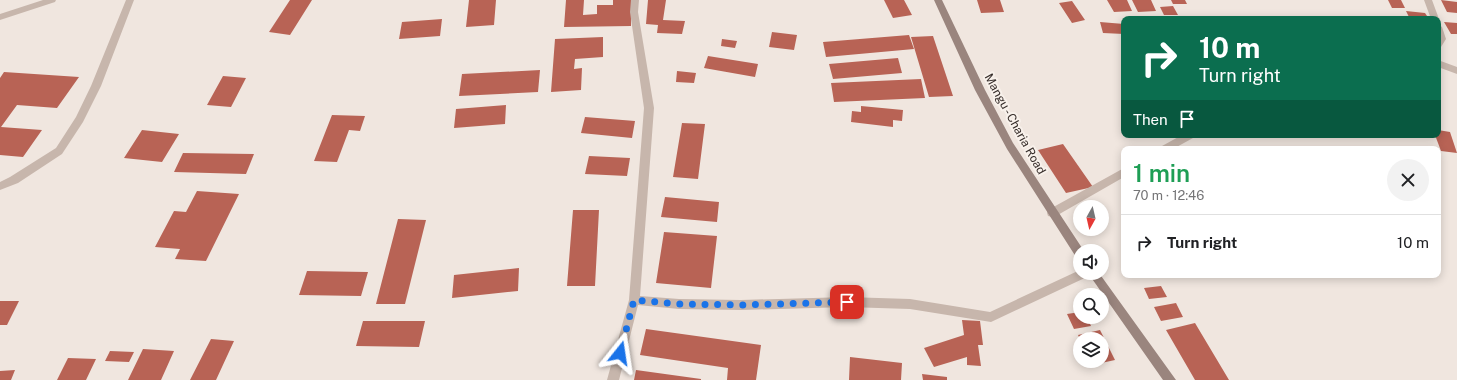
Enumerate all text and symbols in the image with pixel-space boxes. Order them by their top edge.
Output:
text: 10 m [1199,31,1260,64]
icon: right [1133,32,1185,84]
text: Turn right [1199,65,1281,86]
street label: Mangu - Charia Road [982,71,1048,177]
icon: arrive [1176,108,1198,130]
text: Then [1133,111,1168,128]
text: 1 min [1133,159,1190,187]
button: close [1387,159,1429,201]
text: 70 m · 12:46 [1133,188,1204,203]
north arrow [1073,200,1109,236]
map controls [1073,200,1109,368]
icon: right [1133,232,1155,254]
text: Turn right [1167,234,1237,251]
text: 10 m [1397,234,1429,251]
button: sound [1073,244,1109,280]
pin [830,285,864,319]
button: search [1073,288,1109,324]
icon: arrive [836,291,858,313]
position arrow [599,332,641,374]
button: layers [1073,332,1109,368]

